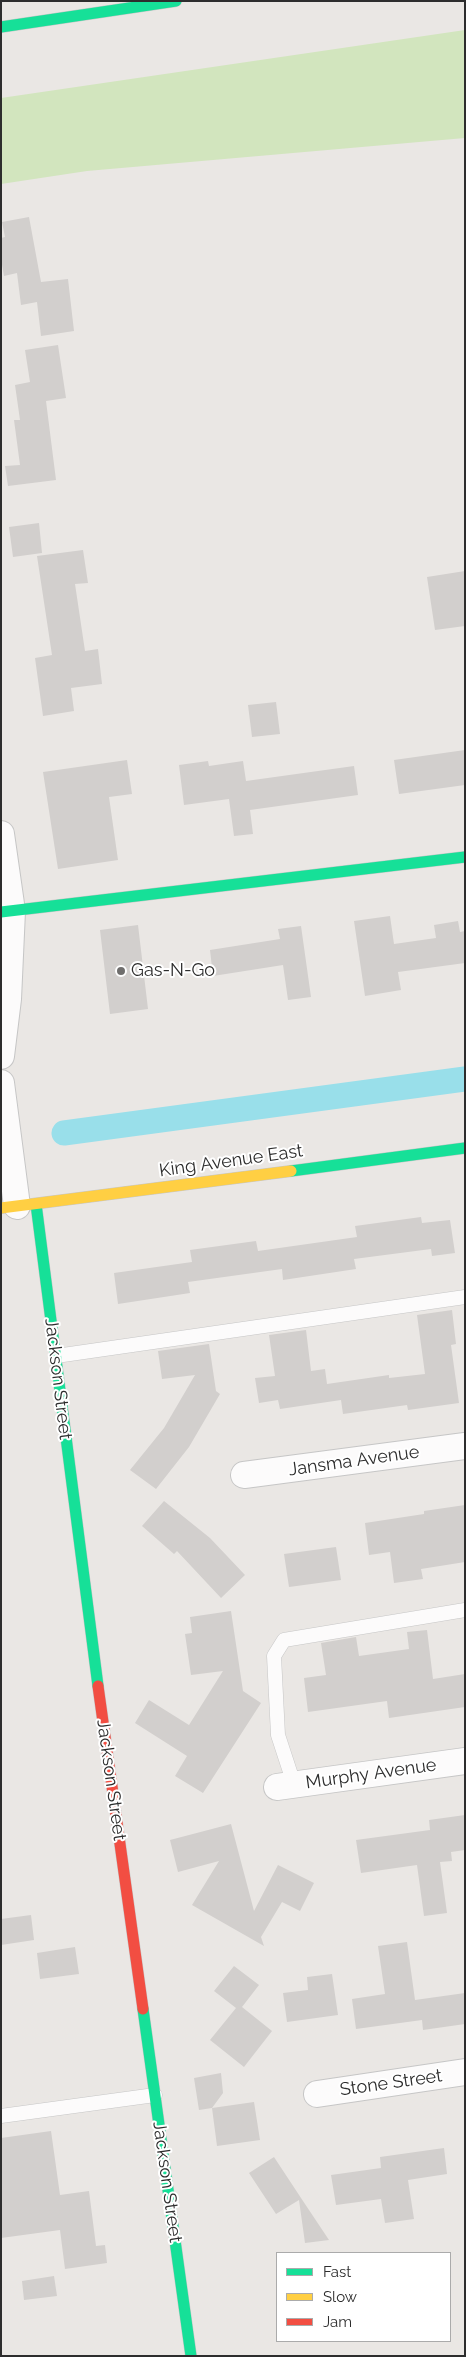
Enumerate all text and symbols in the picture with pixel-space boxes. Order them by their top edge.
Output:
place label: Gas-N-Go [131,960,215,982]
marker: Gas-N-Go [115,965,127,977]
street label: King Avenue East [158,1140,304,1182]
street label: Jackson Street [40,1317,76,1441]
street label: Jansma Avenue [287,1441,421,1481]
street label: Jackson Street [92,1718,130,1842]
street label: Murphy Avenue [304,1754,438,1794]
street label: Stone Street [339,2065,443,2101]
street label: Jackson Street [148,2120,186,2244]
legend [276,2252,451,2342]
text: Fast [323,2263,351,2281]
text: Slow [323,2288,357,2306]
text: Jam [323,2313,352,2331]

